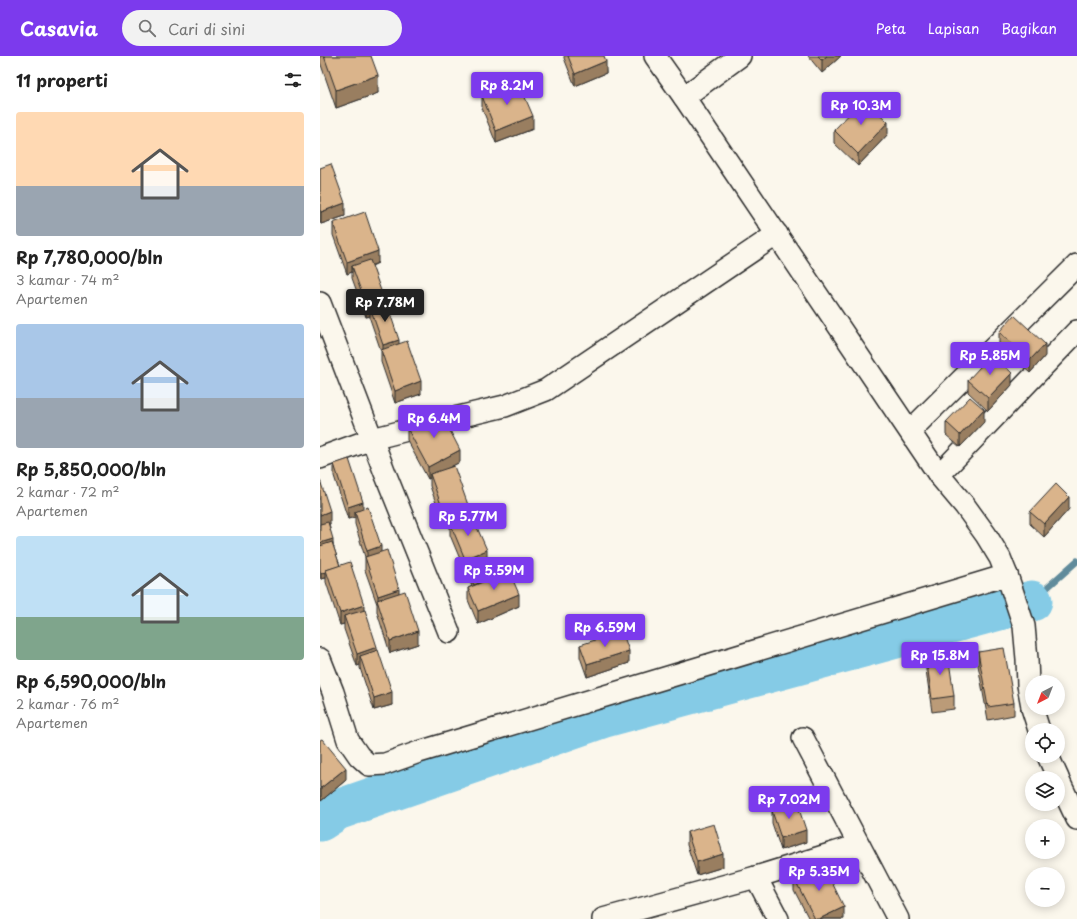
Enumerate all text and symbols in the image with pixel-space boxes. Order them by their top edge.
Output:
search box [122,10,402,46]
text: Casavia [20,14,98,42]
icon: search [136,17,158,39]
text: Cari di sini [168,17,245,40]
text: Peta [876,18,906,39]
text: Lapisan [928,18,979,39]
text: Bagikan [1001,18,1057,39]
text: 11 properti [16,67,108,93]
icon: filters [282,69,304,91]
pin: Rp 8.2M [470,72,544,106]
text: Rp 8.2M [480,75,534,94]
pin: Rp 10.3M [820,92,902,126]
text: Rp 10.3M [831,95,891,114]
icon: home [124,138,196,210]
text: Rp 7,780,000/bln [16,244,163,270]
text: 3 kamar · 74 m² [16,270,119,289]
text: Apartemen [16,289,88,308]
pin: Rp 7.78M [344,289,426,323]
text: Rp 7.78M [355,292,415,311]
pin: Rp 5.85M [949,342,1031,376]
text: Rp 5.85M [960,345,1021,364]
icon: home [124,350,196,422]
pin: Rp 6.4M [397,405,471,439]
text: Rp 6.4M [407,408,461,427]
text: Rp 5,850,000/bln [16,456,166,482]
text: 2 kamar · 72 m² [16,482,120,501]
text: Apartemen [16,501,88,520]
pin: Rp 5.77M [427,503,509,537]
text: Rp 5.77M [438,506,498,525]
pin: Rp 5.59M [453,557,535,591]
text: Rp 5.59M [464,560,525,579]
icon: home [124,562,196,634]
pin: Rp 6.59M [564,614,646,648]
text: Rp 6.59M [574,617,636,636]
pin: Rp 15.8M [899,642,981,676]
text: Rp 15.8M [910,645,970,664]
text: Rp 6,590,000/bln [16,668,166,694]
north arrow [1025,675,1065,715]
map controls [1025,675,1065,907]
text: 2 kamar · 76 m² [16,694,119,713]
text: Apartemen [16,713,88,732]
button: locate [1025,723,1065,763]
button: layers [1025,771,1065,811]
pin: Rp 7.02M [748,786,830,820]
text: Rp 7.02M [758,789,820,808]
button: + [1025,819,1065,859]
pin: Rp 5.35M [778,858,860,892]
text: Rp 5.35M [788,861,850,880]
button: − [1025,867,1065,907]

